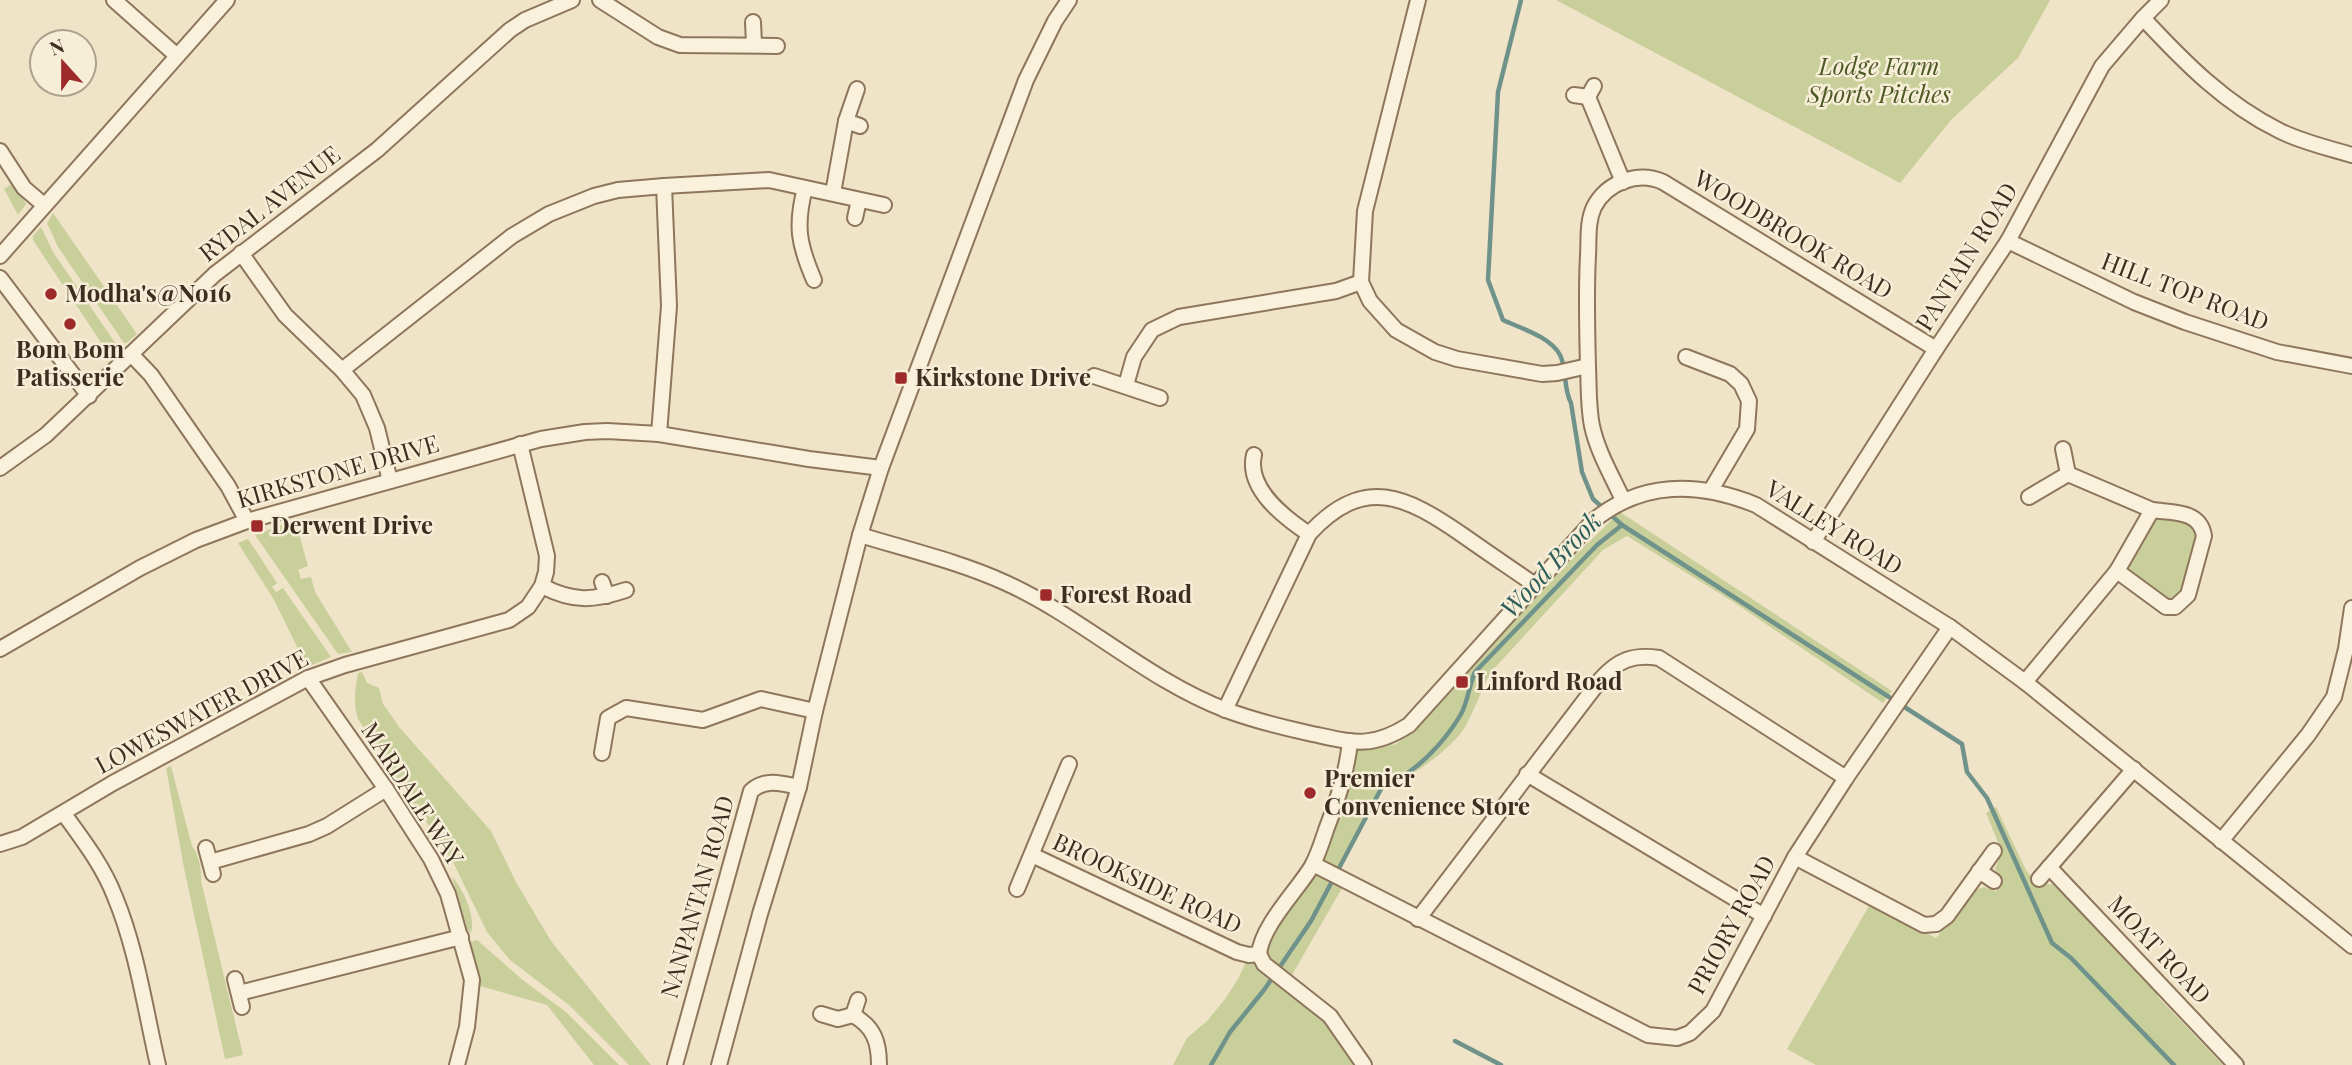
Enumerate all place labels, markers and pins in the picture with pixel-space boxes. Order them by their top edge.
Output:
place label: Modha's@No16 [65,276,231,308]
marker: Modha's@No16 [43,286,59,302]
marker: Bom Bom Patisserie [62,316,78,332]
place label: Bom Bom Patisserie [16,332,124,392]
place label: Kirkstone Drive [915,360,1091,392]
marker: Kirkstone Drive [893,370,909,386]
place label: Derwent Drive [271,508,433,540]
marker: Derwent Drive [249,518,265,534]
place label: Forest Road [1060,577,1192,609]
marker: Forest Road [1038,587,1054,603]
place label: Linford Road [1476,664,1622,696]
marker: Linford Road [1454,674,1470,690]
place label: Premier Convenience Store [1324,761,1530,821]
marker: Premier Convenience Store [1302,785,1318,801]

